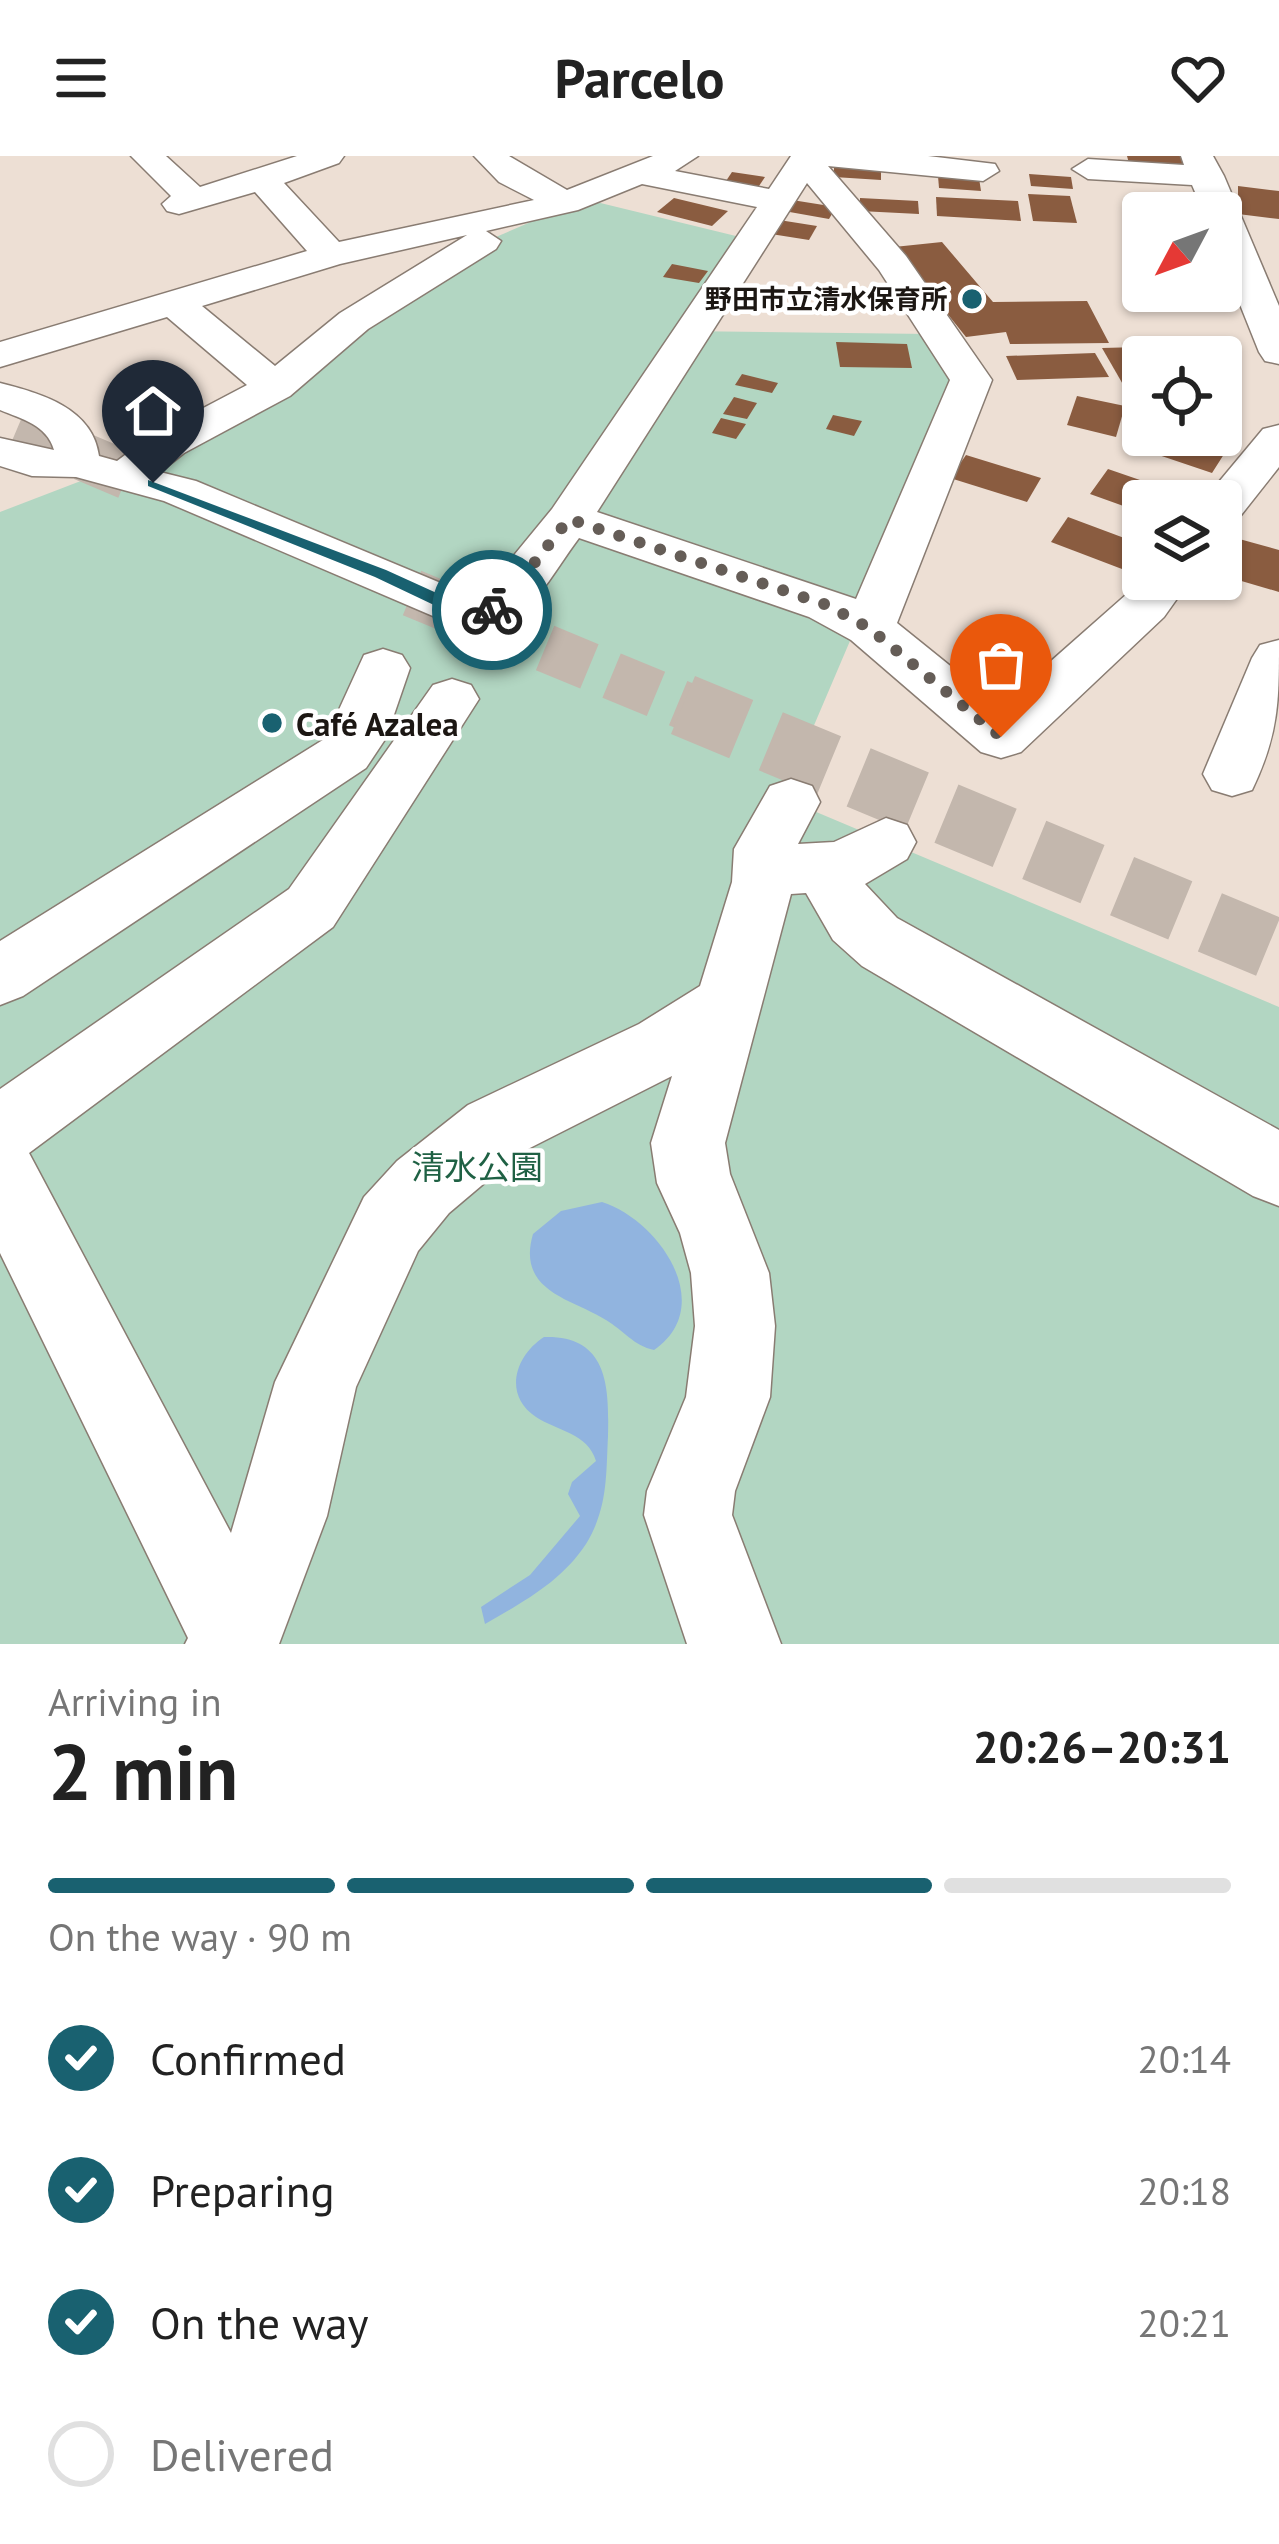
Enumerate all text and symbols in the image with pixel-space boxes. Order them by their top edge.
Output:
text: Parcelo [555,43,724,113]
icon: menu [48,45,114,111]
icon: heart [1165,45,1231,111]
north arrow [1122,192,1242,312]
map controls [1122,192,1242,600]
place label: 野田市立清水保育所 [705,282,948,316]
marker: 野田市立清水保育所 [959,286,985,312]
button: locate [1122,336,1242,456]
pin [102,360,204,483]
icon: home [120,378,186,444]
button: layers [1122,480,1242,600]
courier [432,550,552,670]
icon: bike [459,577,525,643]
pin [950,614,1052,737]
icon: bag [968,632,1034,698]
place label: Café Azalea [296,702,459,745]
marker: Café Azalea [259,710,285,736]
park label: 清水公園 [411,1145,543,1188]
text: Arriving in [48,1676,222,1727]
text: 20:26–20:31 [973,1717,1231,1775]
text: 2 min [48,1721,238,1822]
text: On the way · 90 m [48,1911,352,1962]
icon: check [48,2025,114,2091]
text: Confirmed [150,2029,346,2087]
text: 20:14 [1137,2033,1231,2084]
icon: check [48,2157,114,2223]
text: Preparing [150,2161,335,2219]
text: 20:18 [1137,2165,1231,2216]
icon: check [48,2289,114,2355]
text: On the way [150,2293,369,2351]
text: 20:21 [1137,2297,1231,2348]
text: Delivered [150,2425,334,2483]

